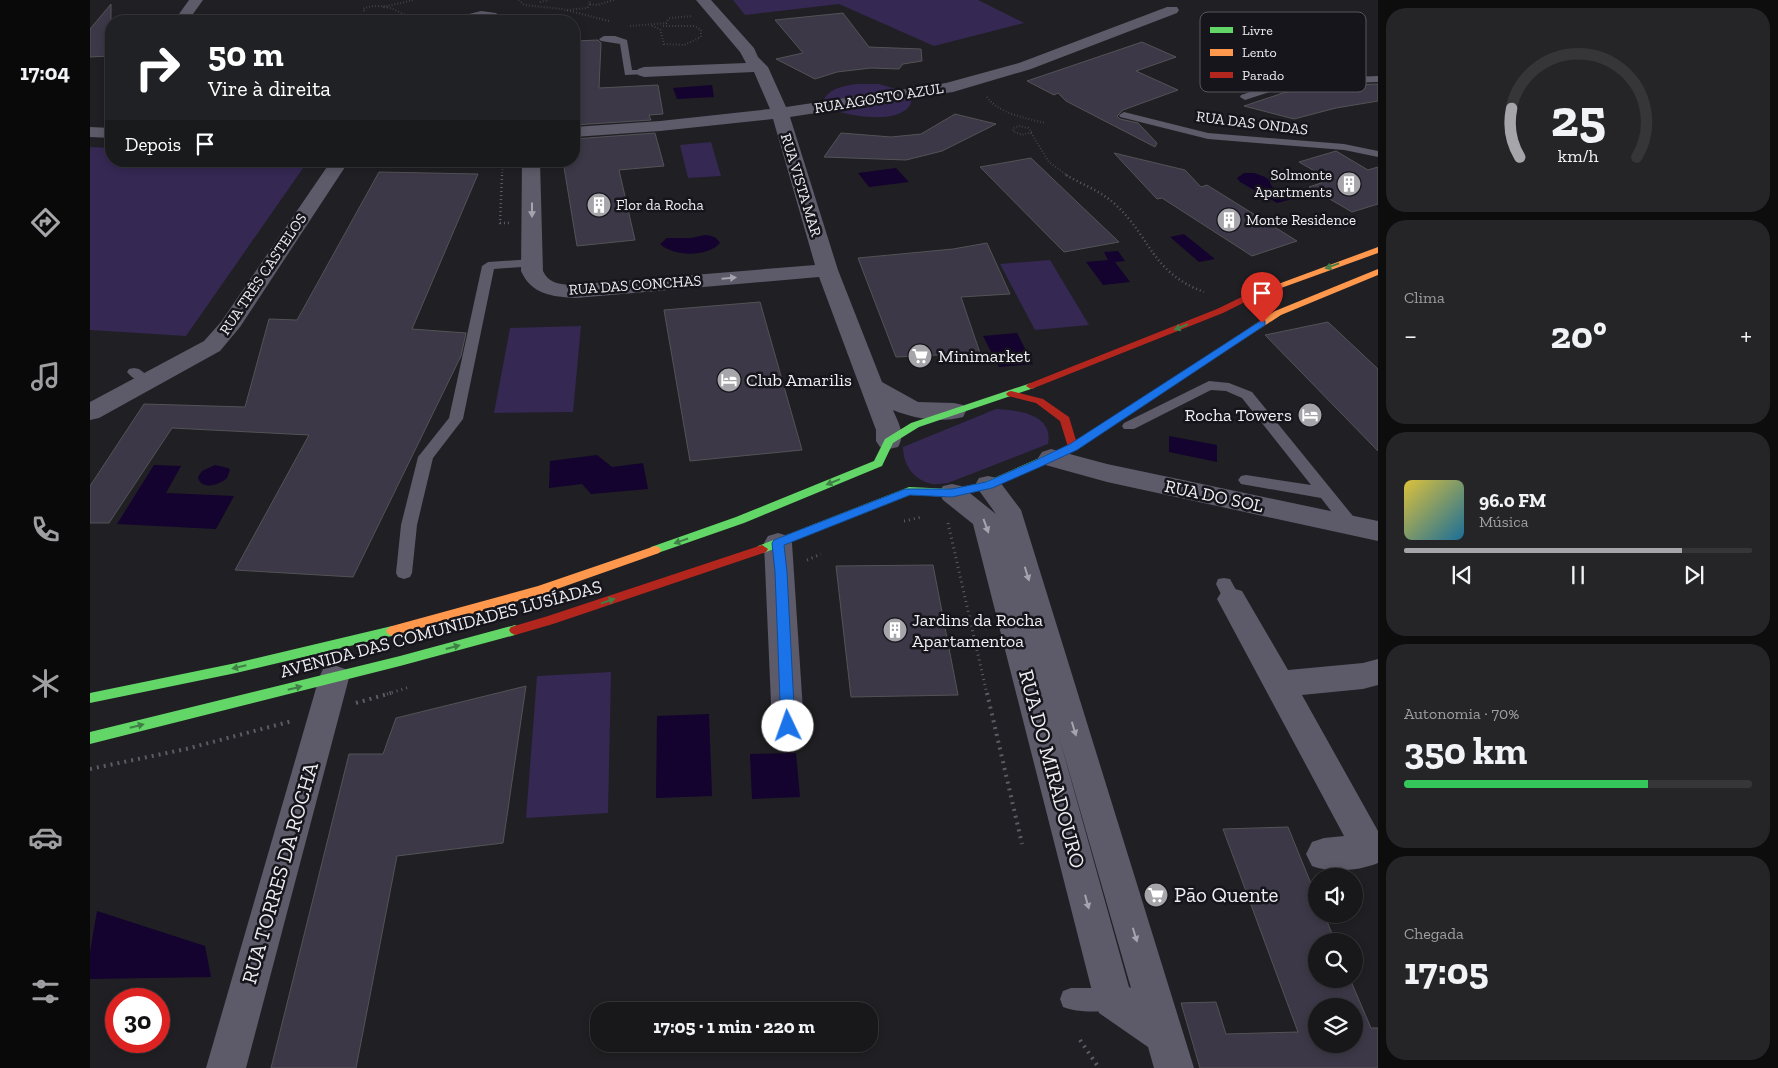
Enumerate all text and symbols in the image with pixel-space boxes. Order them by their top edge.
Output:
legend [1200,12,1366,92]
text: Livre [1242,22,1273,39]
text: 50 m [208,33,284,75]
icon: right [125,35,190,100]
text: Lento [1242,44,1277,61]
text: 17:04 [20,59,70,86]
text: Parado [1242,67,1284,84]
text: Vire à direita [208,75,331,102]
street label: RUA AGOSTO AZUL [813,79,945,117]
text: 25 [1550,87,1606,149]
street label: RUA DAS ONDAS [1195,107,1309,139]
icon: arrive [191,130,219,158]
street label: RUA VISTA MAR [777,131,825,240]
text: Depois [125,133,181,156]
text: km/h [1558,145,1598,167]
place label: Solmonte Apartments [1254,166,1332,201]
building icon: Solmonte Apartments [1336,171,1362,197]
building icon: Flor da Rocha [586,192,612,218]
place label: Flor da Rocha [616,196,704,214]
one-way arrow [528,202,536,218]
icon: directions [28,205,63,240]
building icon: Monte Residence [1216,207,1242,233]
street label: RUA TRÊS CASTELOS [216,210,310,338]
place label: Monte Residence [1246,211,1356,229]
one-way arrow [1324,262,1339,270]
street label: RUA DAS CONCHAS [568,271,702,299]
pin [1241,272,1283,323]
one-way arrow [721,274,737,282]
icon: arrive [1248,279,1276,307]
text: Clima [1404,288,1445,307]
text: 20° [1551,312,1607,358]
text: − [1404,319,1417,352]
text: + [1740,319,1752,352]
one-way arrow [1174,323,1188,331]
supermarket icon: Minimarket [907,343,933,369]
place label: Minimarket [938,345,1030,367]
icon: music [28,359,63,394]
hotel icon: Club Amarilis [716,367,742,393]
place label: Club Amarilis [746,369,852,391]
hotel icon: Rocha Towers [1297,402,1323,428]
place label: Rocha Towers [1184,404,1292,426]
street label: RUA DO SOL [1163,475,1266,517]
one-way arrow [826,478,840,486]
text: 96.0 FM [1479,489,1546,512]
icon: phone [28,512,63,547]
text: Música [1479,512,1528,531]
one-way arrow [982,519,990,534]
one-way arrow [674,538,689,545]
icon: previous [1448,561,1476,589]
icon: pause [1564,561,1592,589]
icon: next [1680,561,1708,589]
one-way arrow [1024,566,1032,581]
street label: AVENIDA DAS COMUNIDADES LUSÍADAS [278,575,604,683]
one-way arrow [601,597,616,604]
place label: Jardins da Rocha Apartamentoa [912,609,1043,652]
building icon: Jardins da Rocha Apartamentoa [882,617,908,643]
one-way arrow [445,643,460,651]
one-way arrow [232,663,247,671]
icon: climate [28,666,63,701]
street label: RUA DO MIRADOURO [1014,667,1091,871]
one-way arrow [288,684,303,692]
position arrow [761,699,813,751]
text: Autonomia · 70% [1404,704,1519,723]
one-way arrow [130,722,145,730]
one-way arrow [1070,722,1078,737]
text: 350 km [1404,728,1527,774]
street label: RUA TORRES DA ROCHA [236,759,323,987]
icon: car [28,820,63,855]
map controls [1308,868,1363,1053]
button: sound [1308,868,1363,923]
supermarket icon: Pāo Quente [1143,882,1169,908]
place label: Pāo Quente [1174,882,1279,907]
one-way arrow [1084,895,1092,910]
text: Chegada [1404,924,1464,943]
one-way arrow [1132,928,1140,943]
button: search [1308,933,1363,988]
text: 17:05 [1404,948,1489,994]
icon: filters [28,974,63,1009]
speed limit sign: 30 [105,988,170,1053]
button: layers [1308,998,1363,1053]
text: 17:05 · 1 min · 220 m [653,1015,815,1038]

